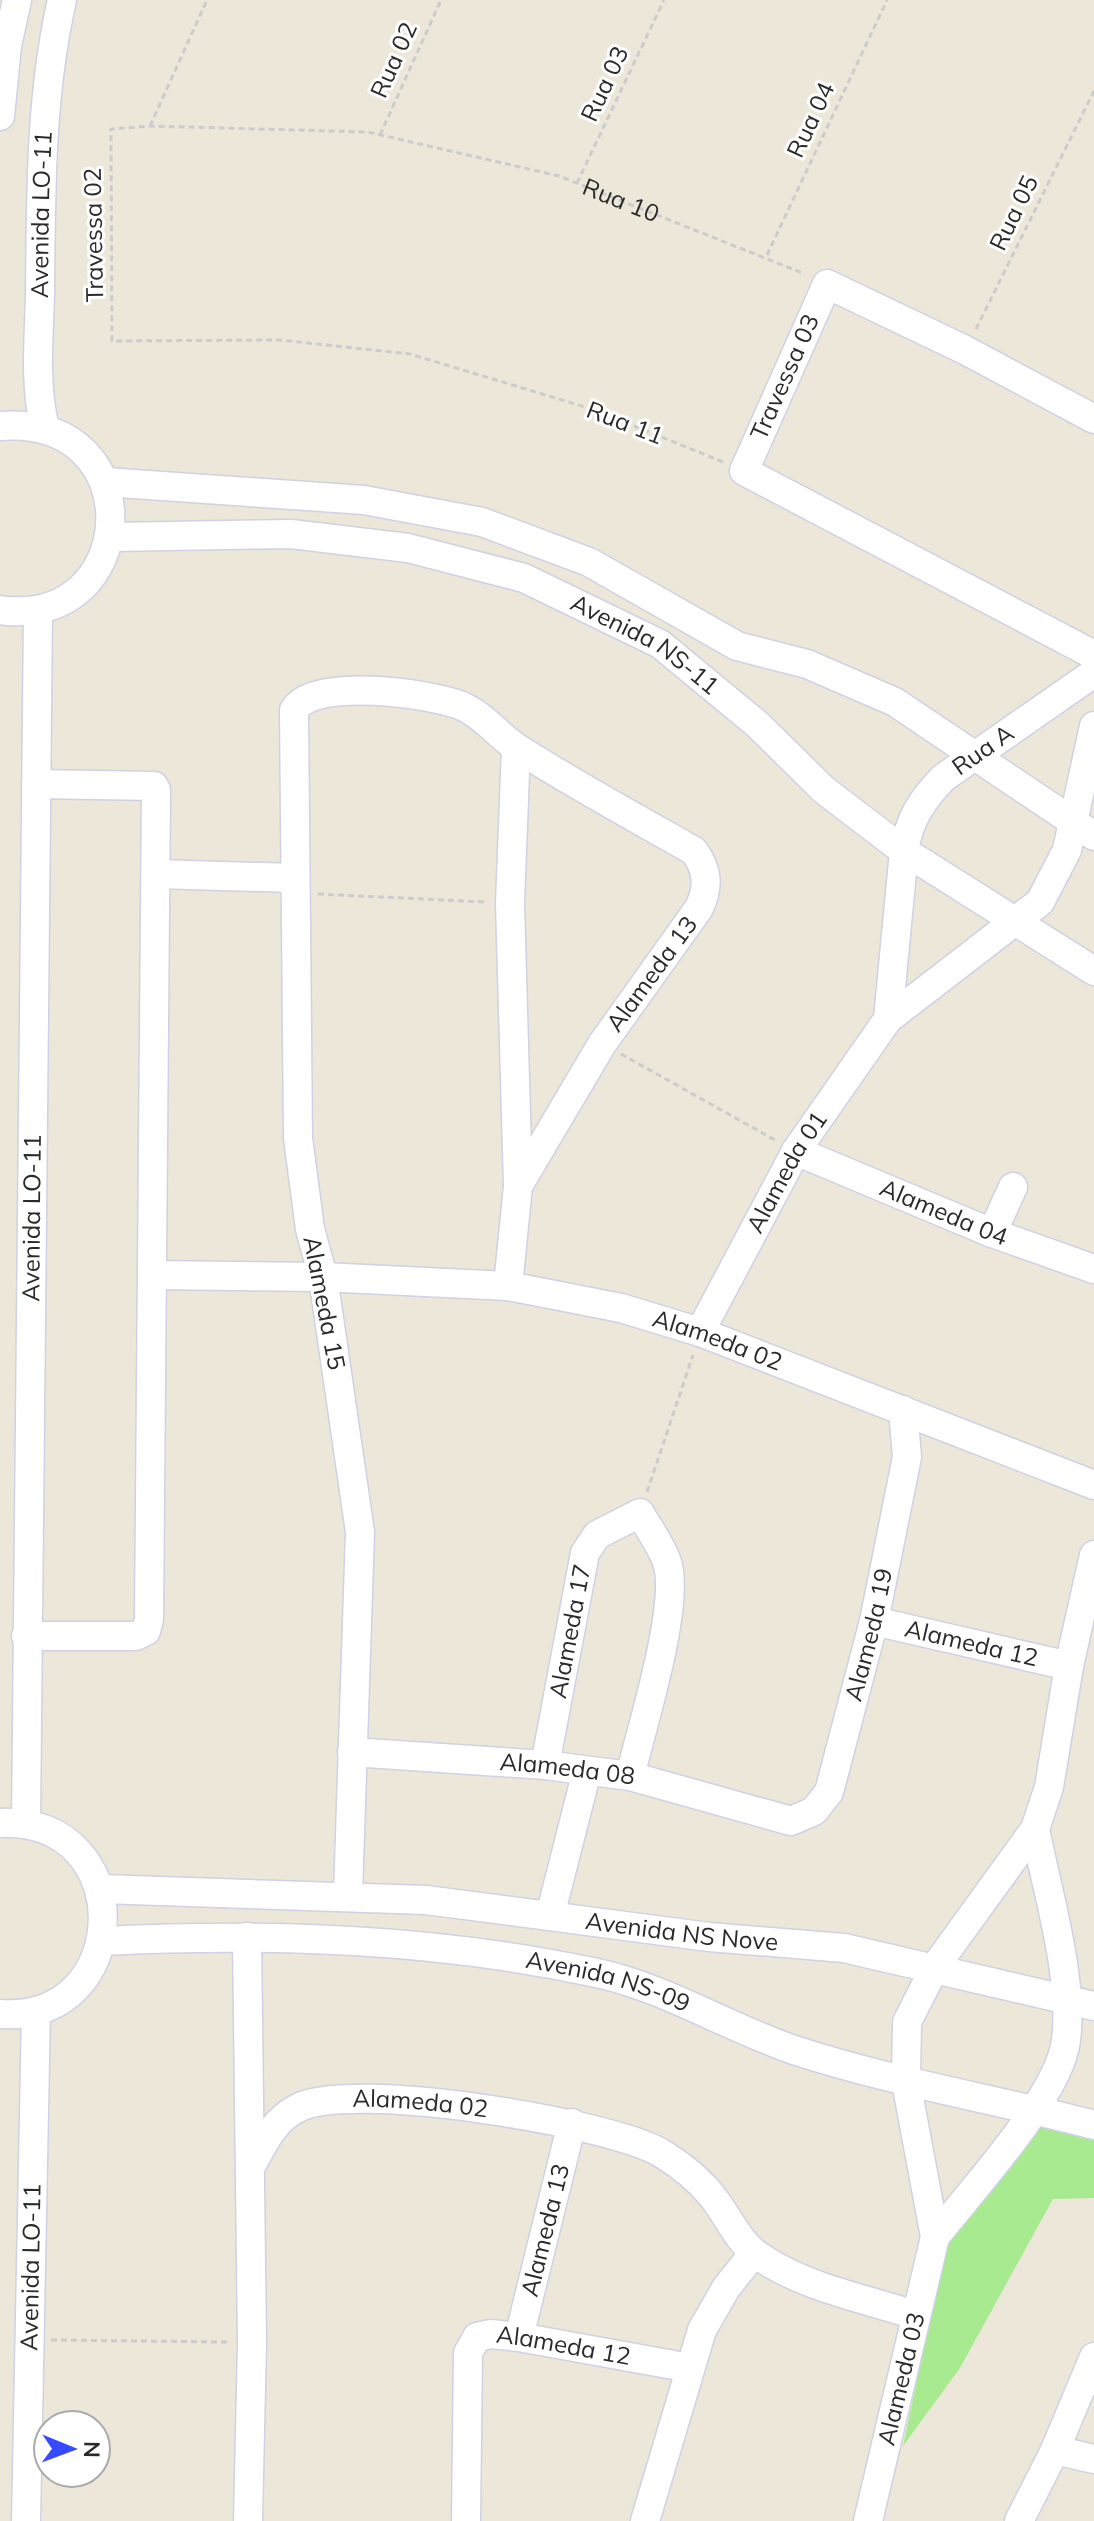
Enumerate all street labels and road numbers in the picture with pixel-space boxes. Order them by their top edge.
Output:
street label: Rua 02 [363,17,423,102]
street label: Rua 03 [574,41,635,126]
street label: Rua 04 [780,77,841,162]
street label: Avenida LO-11 [24,130,58,298]
street label: Travessa 02 [77,168,109,302]
street label: Rua 05 [982,170,1044,255]
street label: Rua 10 [579,171,664,228]
street label: Travessa 03 [743,309,825,444]
street label: Rua 11 [583,394,668,450]
street label: Avenida NS-11 [566,587,726,701]
street label: Rua A [946,717,1019,781]
street label: Alameda 13 [599,910,703,1037]
street label: Alameda 01 [739,1105,833,1238]
street label: Avenida LO-11 [15,1134,47,1302]
street label: Alameda 04 [876,1172,1012,1251]
street label: Alameda 15 [297,1233,353,1372]
street label: Alameda 02 [649,1303,787,1377]
street label: Alameda 17 [542,1562,597,1701]
street label: Alameda 19 [838,1565,898,1704]
street label: Alameda 12 [902,1613,1041,1672]
street label: Alameda 08 [499,1746,637,1790]
street label: Avenida NS Nove [584,1905,779,1957]
street label: Avenida NS-09 [524,1944,695,2018]
street label: Alameda 02 [352,2083,490,2123]
street label: Alameda 13 [514,2160,575,2299]
street label: Avenida LO-11 [13,2183,47,2351]
street label: Alameda 03 [870,2309,931,2448]
street label: Alameda 12 [495,2319,633,2371]

